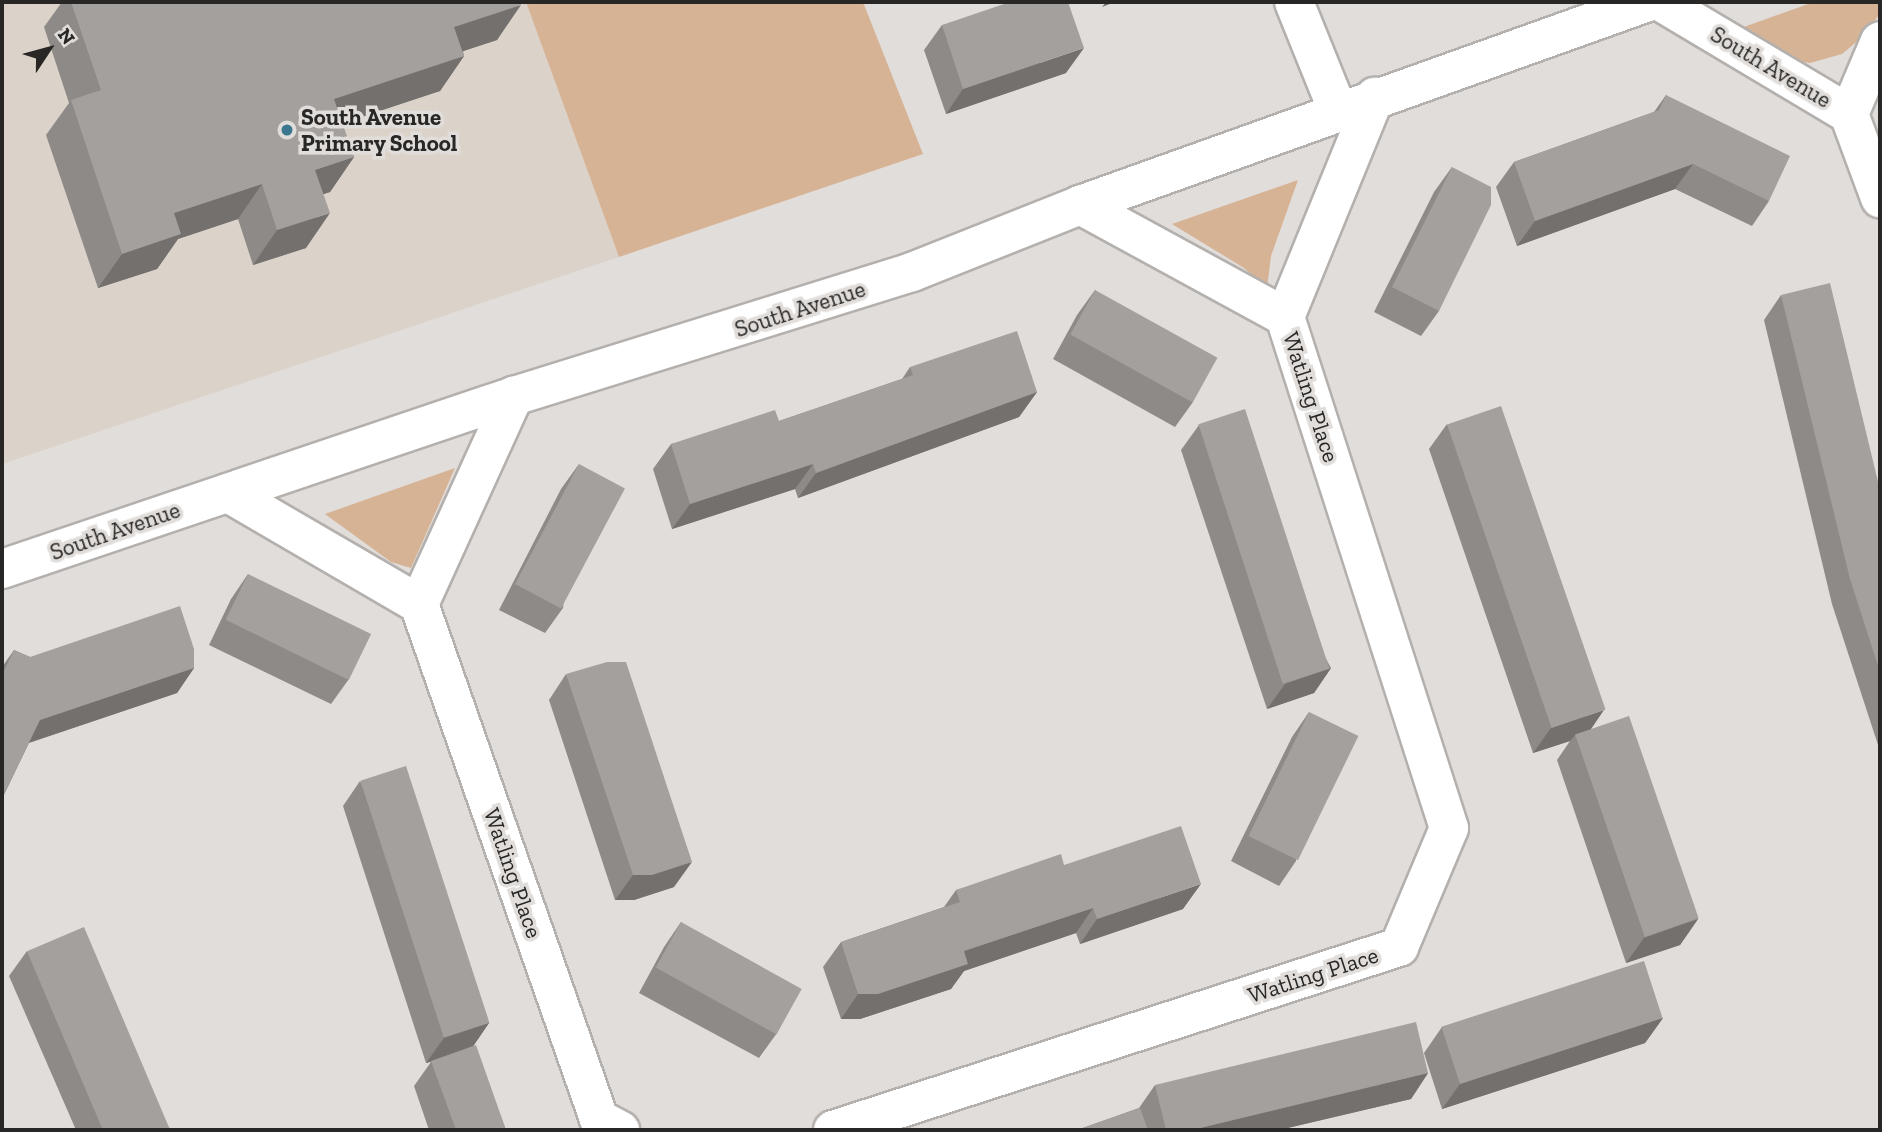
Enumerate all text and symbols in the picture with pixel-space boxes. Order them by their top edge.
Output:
north arrow [14,14,84,84]
street label: South Avenue [1705,20,1837,114]
text: N [53,24,80,49]
place label: South Avenue Primary School [301,103,458,157]
marker: South Avenue Primary School [279,122,295,138]
street label: South Avenue [731,275,869,343]
street label: Watling Place [1277,328,1345,466]
street label: South Avenue [46,496,184,566]
street label: Watling Place [478,804,548,942]
street label: Watling Place [1244,941,1382,1009]

